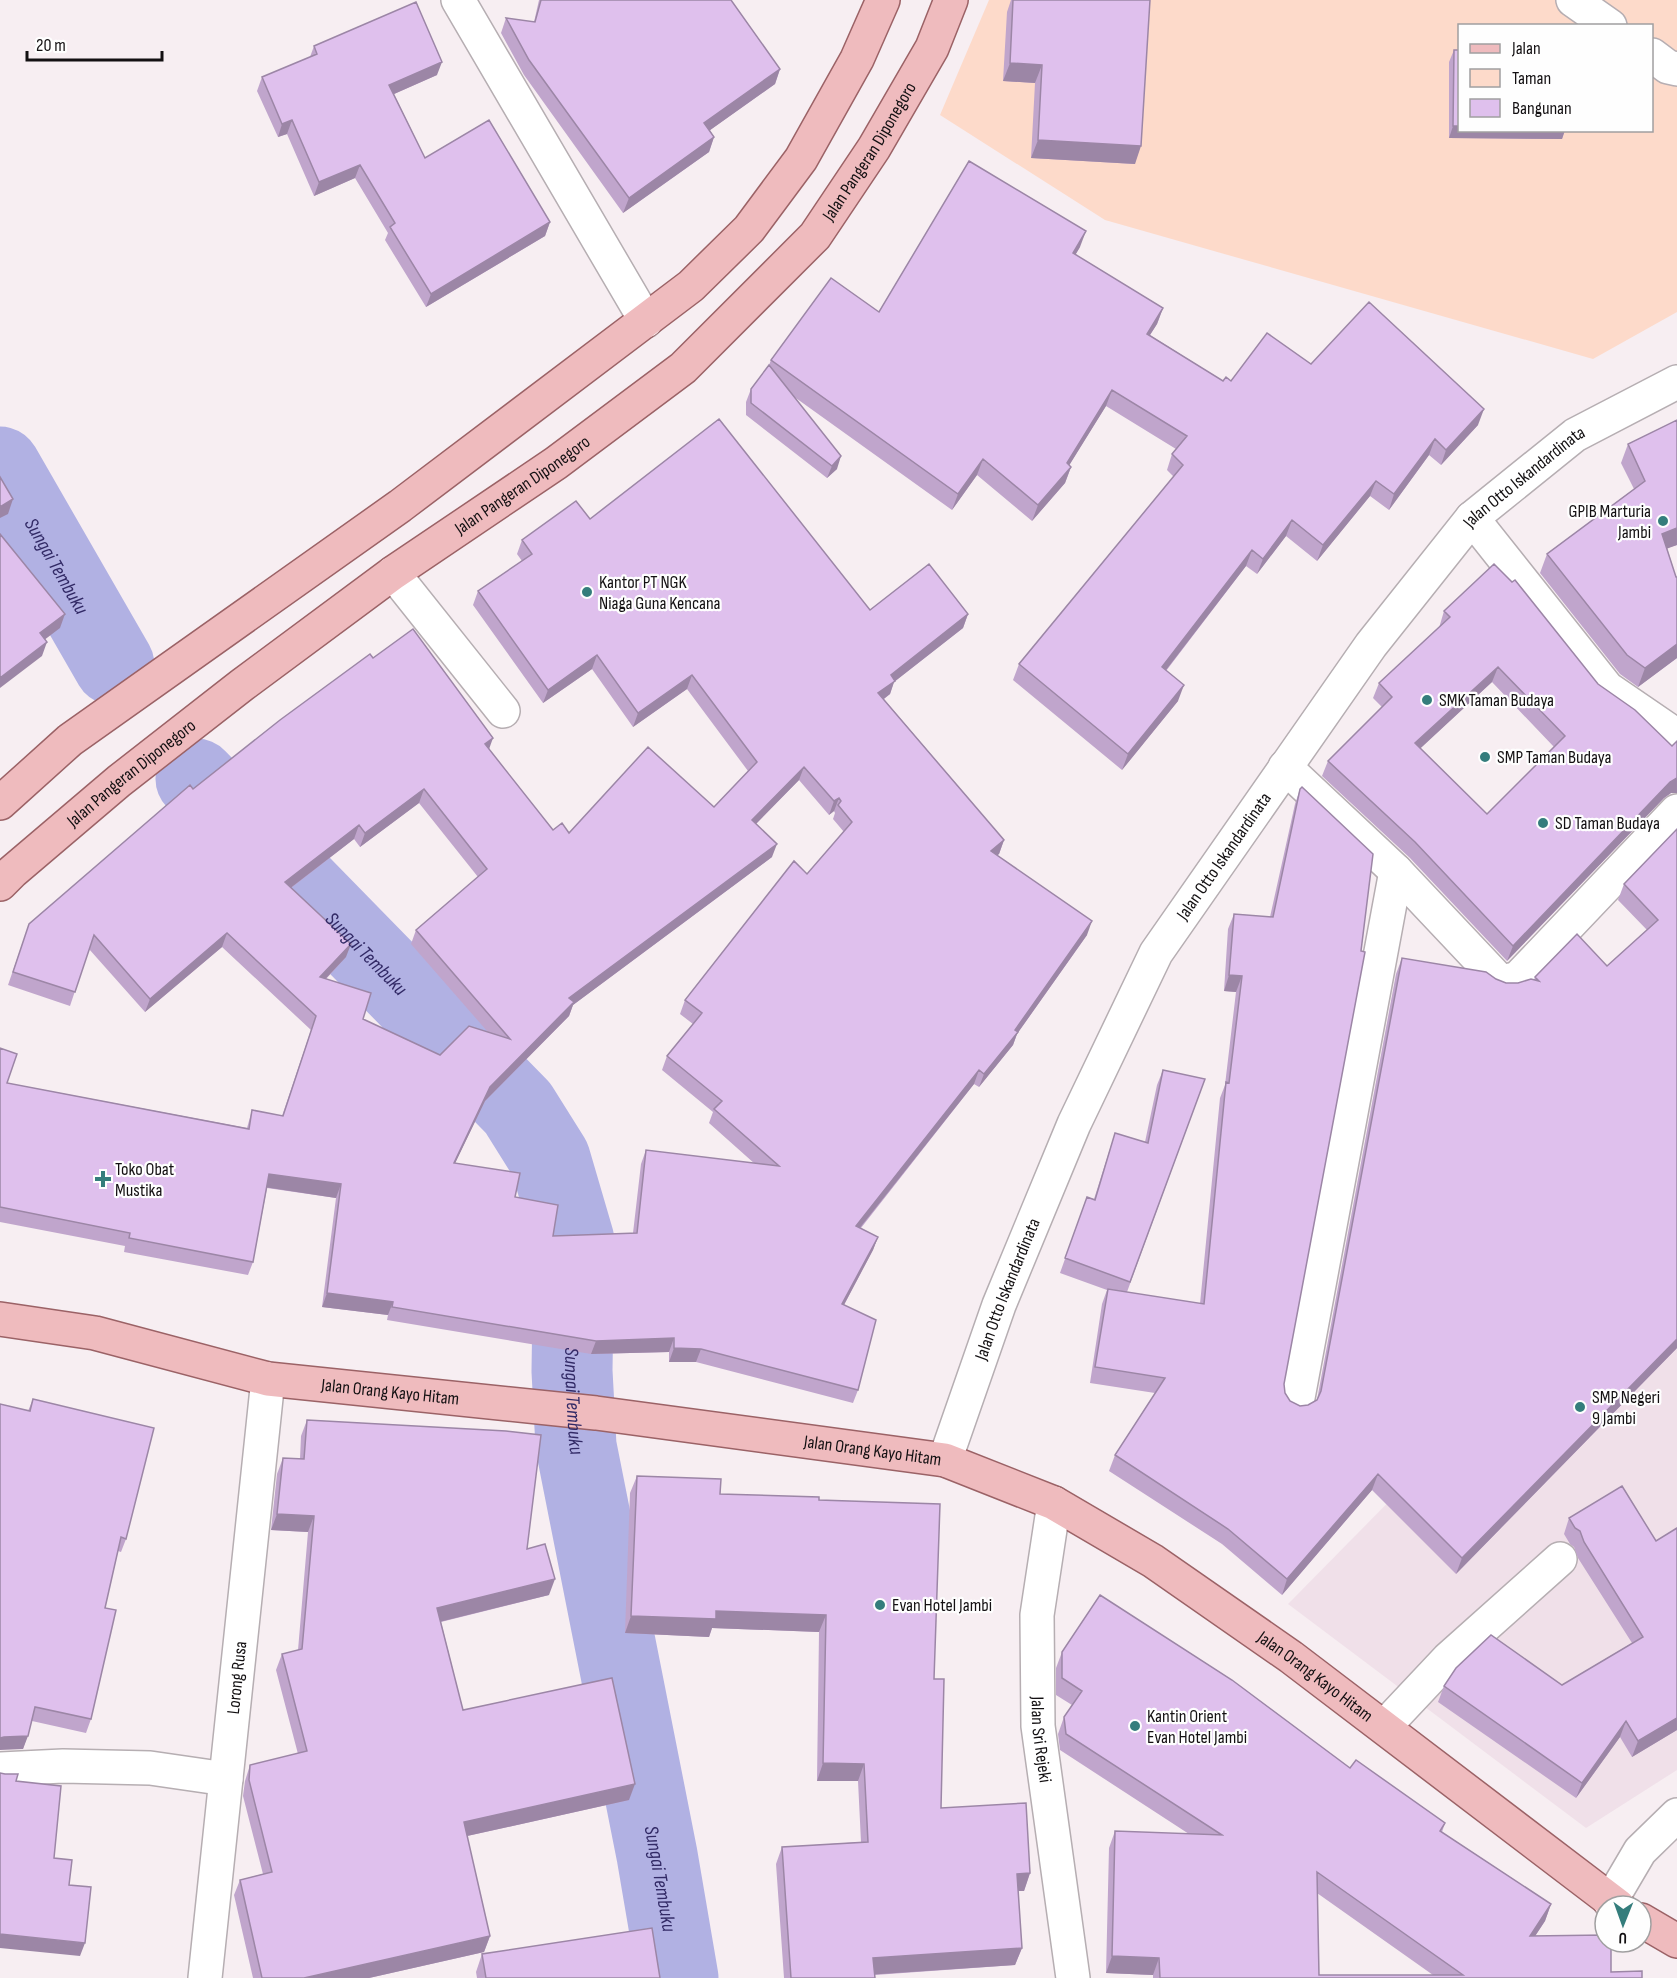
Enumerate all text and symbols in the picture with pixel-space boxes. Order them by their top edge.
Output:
scale bar [27,24,162,62]
legend [1458,24,1653,132]
text: 20 m [36,35,66,56]
text: Jalan [1511,38,1541,59]
text: Taman [1512,68,1551,89]
street label: Jalan Pangeran Diponegoro [818,79,921,226]
text: Bangunan [1512,98,1572,119]
street label: Jalan Otto Iskandardinata [1458,422,1588,533]
street label: Jalan Pangeran Diponegoro [450,431,594,540]
place label: GPIB Marturia Jambi [1568,501,1651,543]
water label: Sungai Tembuku [19,514,94,619]
marker: GPIB Marturia Jambi [1656,514,1670,528]
place label: Kantor PT NGK Niaga Guna Kencana [599,572,721,614]
marker: Kantor PT NGK Niaga Guna Kencana [580,585,594,599]
place label: SMK Taman Budaya [1439,690,1554,711]
marker: SMK Taman Budaya [1420,693,1434,707]
street label: Jalan Pangeran Diponegoro [62,715,200,832]
place label: SMP Taman Budaya [1497,747,1611,768]
marker: SMP Taman Budaya [1478,750,1492,764]
street label: Jalan Otto Iskandardinata [1172,789,1276,925]
place label: SD Taman Budaya [1555,813,1660,834]
marker: SD Taman Budaya [1536,816,1550,830]
water label: Sungai Tembuku [320,907,413,1001]
place label: Toko Obat Mustika [115,1159,175,1201]
marker: Toko Obat Mustika [96,1172,110,1186]
street label: Jalan Otto Iskandardinata [970,1215,1045,1364]
water label: Sungai Tembuku [559,1347,589,1458]
street label: Jalan Orang Kayo Hitam [319,1374,460,1410]
place label: SMP Negeri 9 Jambi [1592,1387,1660,1429]
marker: SMP Negeri 9 Jambi [1573,1400,1587,1414]
street label: Jalan Orang Kayo Hitam [802,1431,943,1470]
place label: Evan Hotel Jambi [892,1595,992,1616]
marker: Evan Hotel Jambi [873,1598,887,1612]
street label: Jalan Orang Kayo Hitam [1253,1626,1377,1726]
street label: Lorong Rusa [223,1640,251,1715]
street label: Jalan Sri Rejeki [1027,1695,1056,1784]
place label: Kantin Orient Evan Hotel Jambi [1147,1706,1247,1748]
marker: Kantin Orient Evan Hotel Jambi [1128,1719,1142,1733]
water label: Sungai Tembuku [639,1824,681,1934]
north arrow [1593,1894,1653,1954]
text: U [1618,1928,1627,1947]

